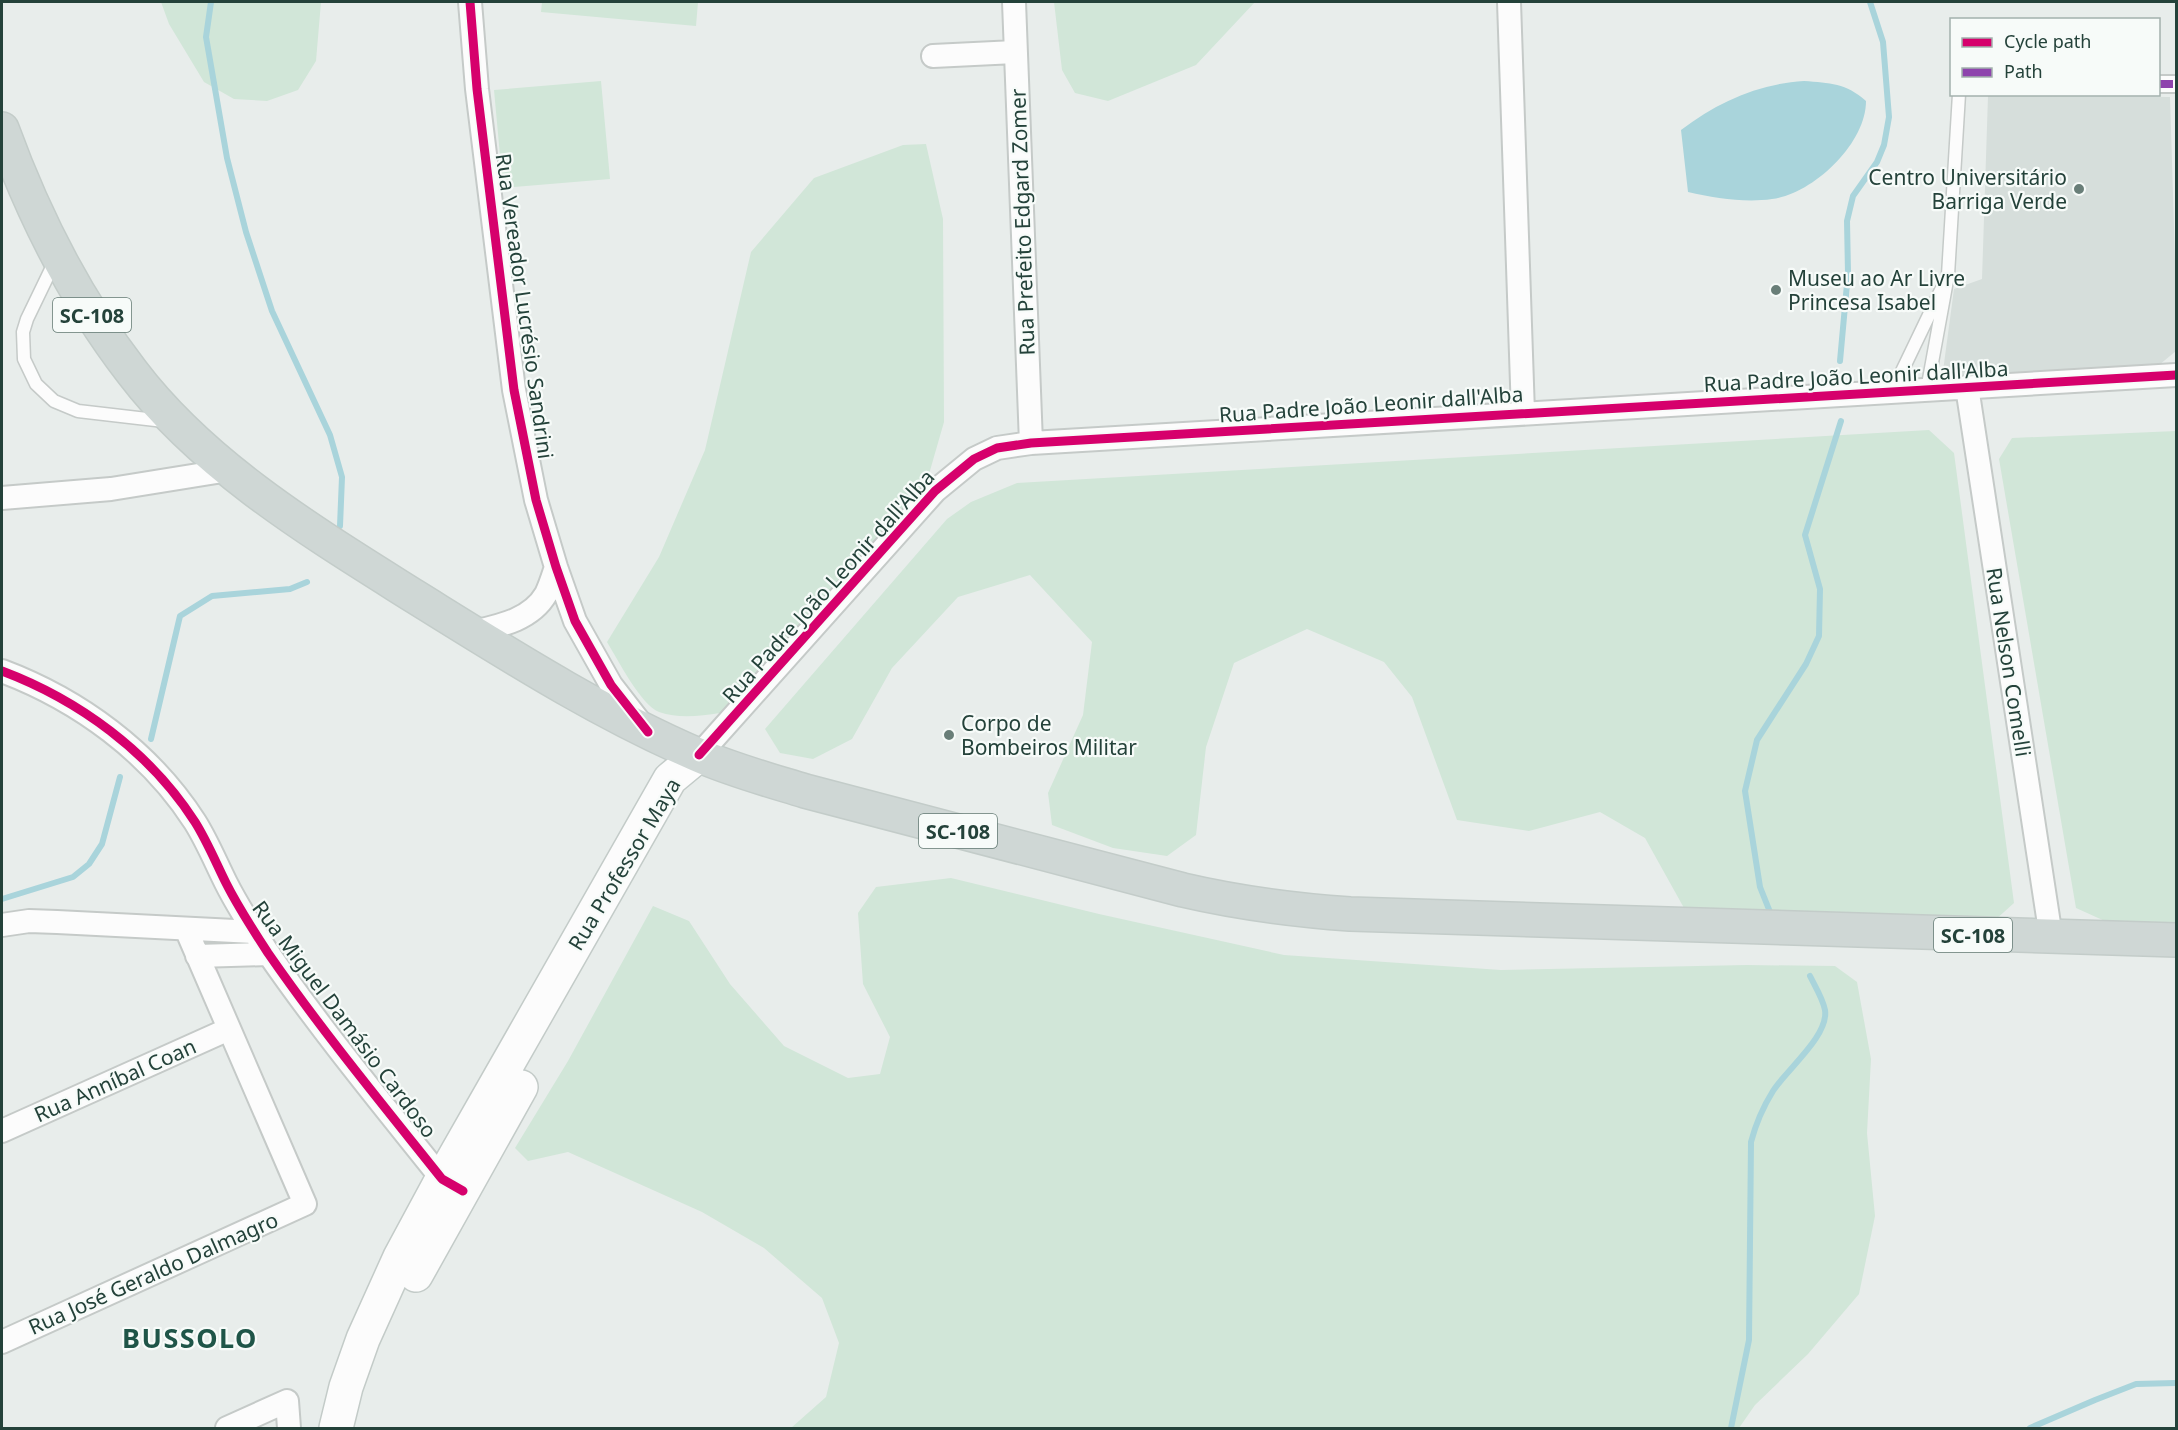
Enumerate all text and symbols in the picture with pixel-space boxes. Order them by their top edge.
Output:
legend [1950,18,2160,96]
text: Cycle path [2004,29,2091,53]
text: Path [2004,59,2043,83]
street label: Rua Prefeito Edgard Zomer [1003,88,1041,356]
street label: Rua Vereador Lucrésio Sandrini [490,151,560,461]
place label: Centro Universitário Barriga Verde [1868,163,2067,215]
marker: Centro Universitário Barriga Verde [2072,182,2086,196]
place label: Museu ao Ar Livre Princesa Isabel [1788,264,1965,316]
marker: Museu ao Ar Livre Princesa Isabel [1769,283,1783,297]
road number: SC-108 [53,298,131,332]
street label: Rua Padre João Leonir dall'Alba [1703,354,2009,398]
street label: Rua Padre João Leonir dall'Alba [1218,379,1524,429]
street label: Rua Padre João Leonir dall'Alba [716,463,940,709]
street label: Rua Nelson Comelli [1980,565,2038,759]
place label: Corpo de Bombeiros Militar [961,709,1137,761]
marker: Corpo de Bombeiros Militar [942,728,956,742]
street label: Rua Professor Maya [561,773,687,955]
road number: SC-108 [919,814,997,848]
street label: Rua Miguel Damásio Cardoso [246,895,444,1143]
road number: SC-108 [1934,918,2012,952]
street label: Rua Anníbal Coan [30,1032,200,1128]
street label: Rua José Geraldo Dalmagro [24,1205,282,1341]
district label: BUSSOLO [122,1319,258,1356]

